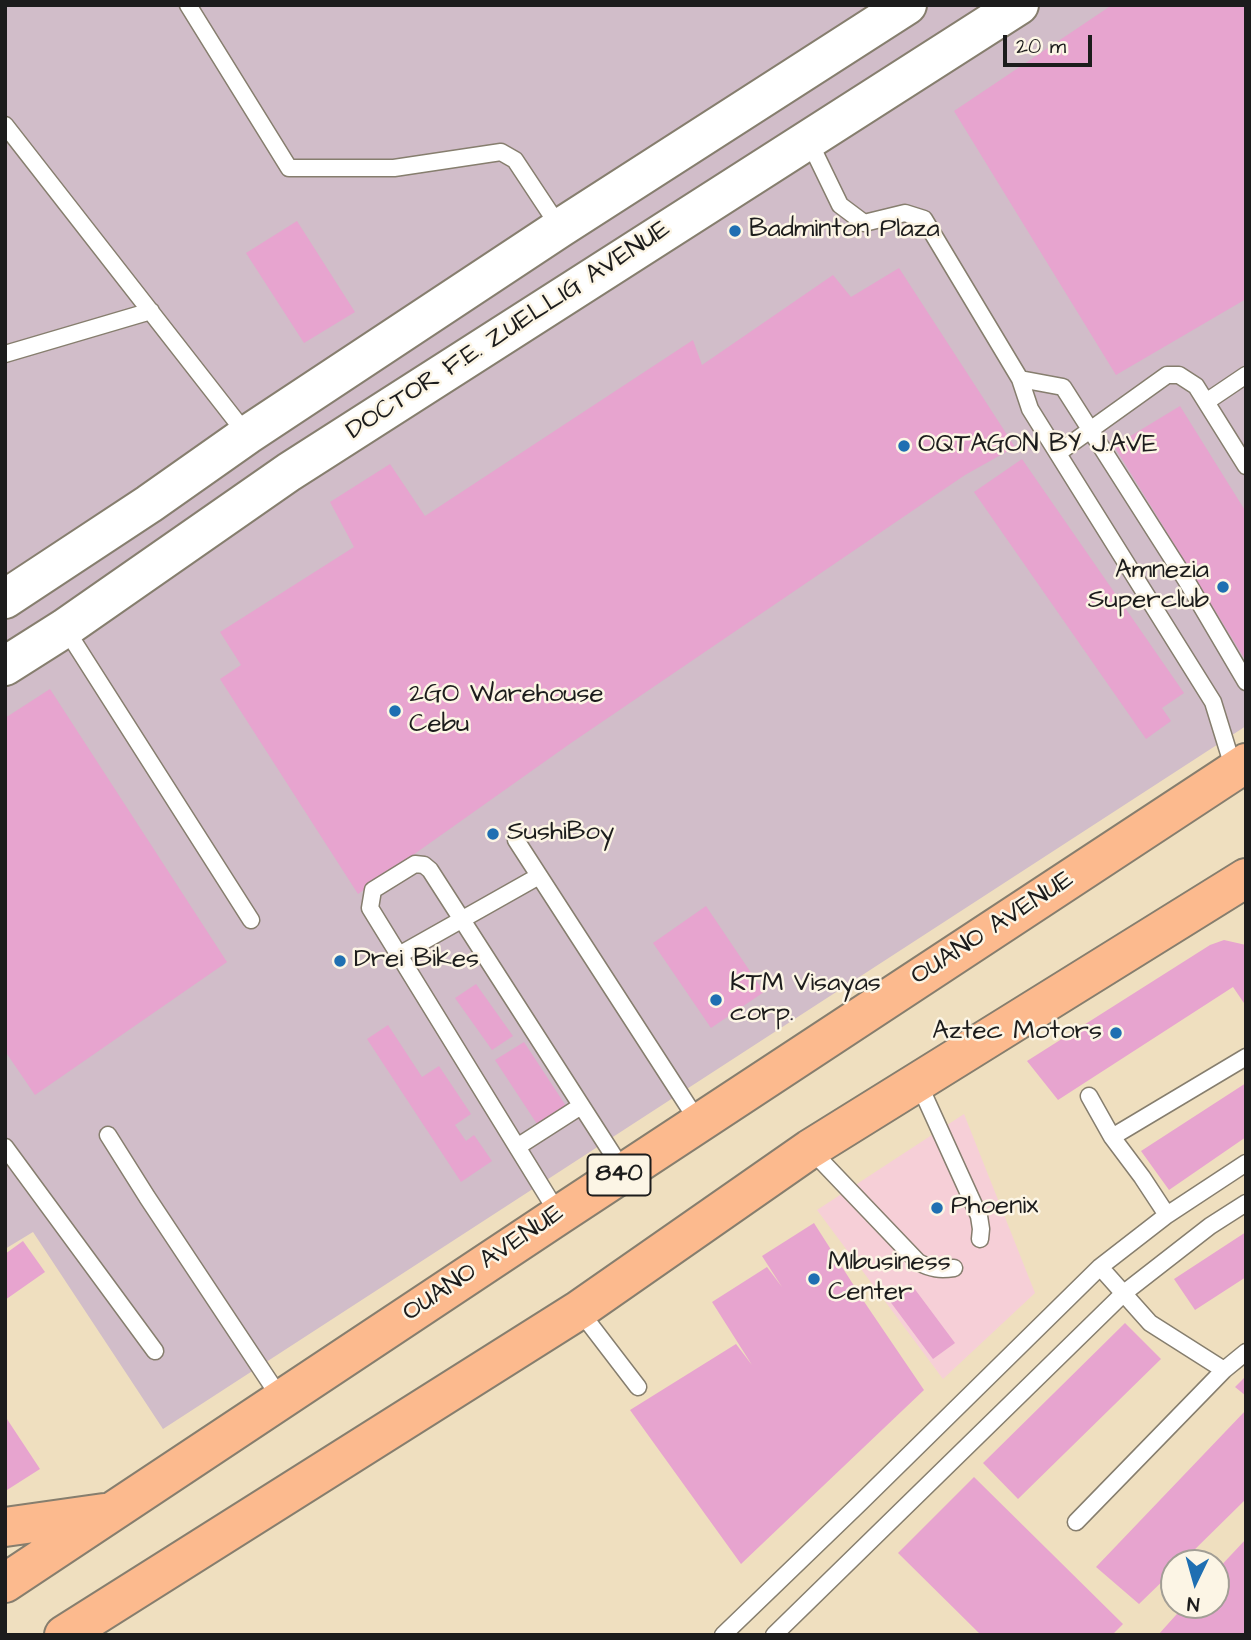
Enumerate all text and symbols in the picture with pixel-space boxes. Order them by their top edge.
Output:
scale bar [1006,21,1095,65]
text: 20 m [1016,32,1066,61]
street label: DOCTOR F.E. ZUELLIG AVENUE [341,215,677,447]
place label: Badminton Plaza [749,215,940,247]
marker: Badminton Plaza [727,223,743,239]
place label: OQTAGON BY J.AVE [918,430,1157,462]
marker: OQTAGON BY J.AVE [896,438,912,454]
place label: Amnezia Superclub [1088,556,1209,618]
marker: Amnezia Superclub [1215,579,1231,595]
place label: 2GO Warehouse Cebu [409,680,604,742]
marker: 2GO Warehouse Cebu [387,703,403,719]
place label: SushiBoy [507,818,614,850]
marker: SushiBoy [485,826,501,842]
street label: OUANO AVENUE [906,865,1080,993]
place label: Drei Bikes [354,945,479,977]
marker: Drei Bikes [332,953,348,969]
place label: KTM Visayas corp. [730,969,881,1030]
marker: KTM Visayas corp. [708,992,724,1008]
place label: Aztec Motors [932,1017,1102,1049]
marker: Aztec Motors [1108,1025,1124,1041]
road number: 840 [588,1154,650,1196]
place label: Phoenix [951,1192,1038,1224]
street label: OUANO AVENUE [398,1199,570,1329]
marker: Phoenix [929,1200,945,1216]
place label: M1business Center [828,1248,951,1310]
marker: M1business Center [806,1271,822,1287]
north arrow [1160,1549,1230,1619]
text: N [1186,1589,1200,1617]

